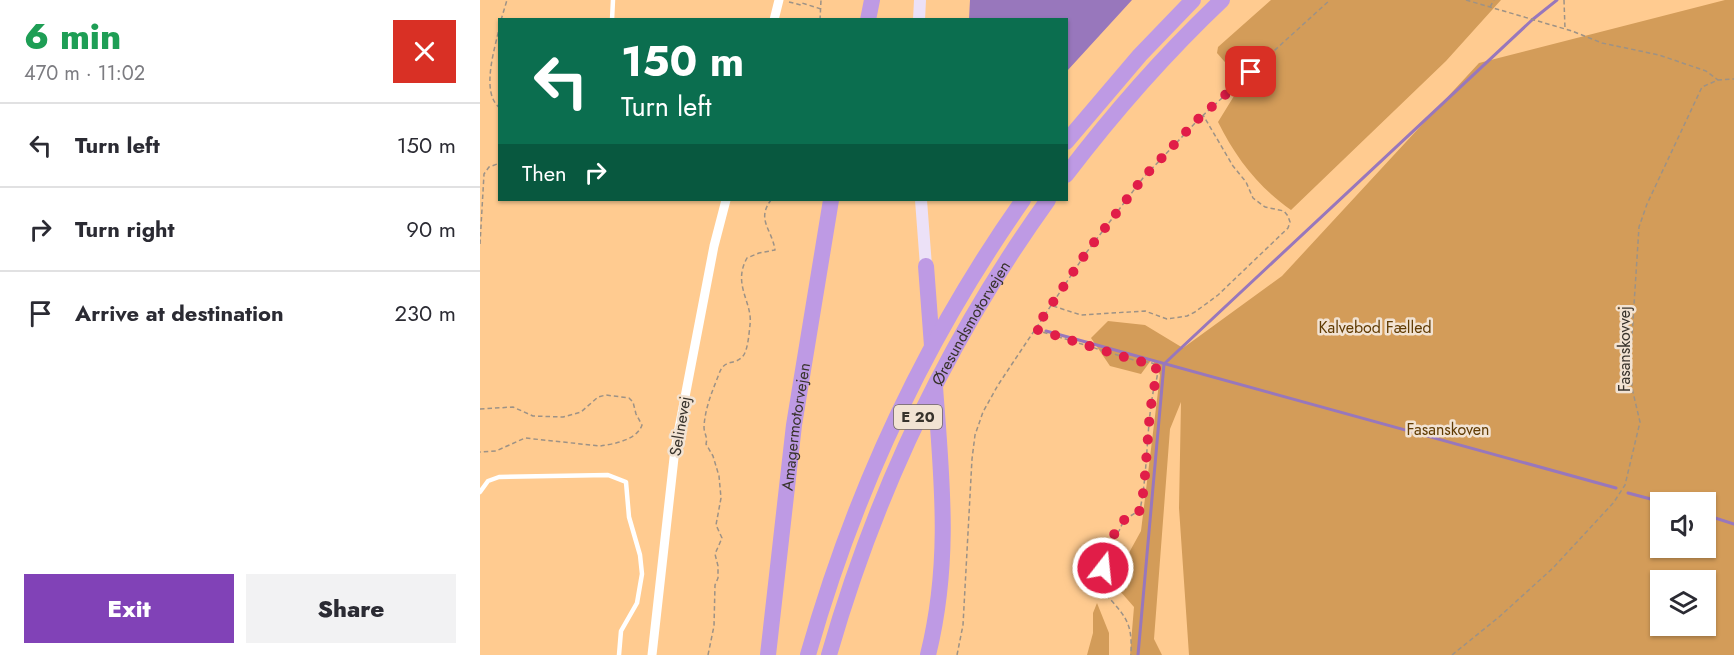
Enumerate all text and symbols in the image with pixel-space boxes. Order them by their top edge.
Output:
text: 6 min [24,10,121,62]
button: close [393,20,456,83]
text: 150 m [621,31,744,92]
icon: left [522,42,600,120]
pin [1225,46,1276,97]
icon: arrive [1234,55,1267,88]
text: 470 m · 11:02 [24,59,145,88]
text: Turn left [621,87,711,126]
icon: left [24,129,57,162]
text: Turn left [75,129,160,161]
text: 150 m [397,129,456,161]
icon: right [579,156,612,189]
text: Then [522,157,567,189]
icon: right [24,213,57,246]
text: Turn right [75,213,175,245]
text: 90 m [406,213,456,245]
street label: Øresundsmotorvejen [926,256,1015,389]
icon: arrive [24,297,57,330]
text: Arrive at destination [75,297,284,329]
text: 230 m [395,297,456,329]
street label: Fasanskovvej [1613,306,1636,392]
park label: Kalvebod Fælled [1318,316,1432,339]
street label: Amagermotorvejen [775,361,816,492]
street label: Selinevej [663,394,697,458]
road number: E 20 [894,405,942,429]
park label: Fasanskoven [1407,418,1489,441]
map controls [1650,492,1716,636]
button: sound [1650,492,1716,558]
position arrow [1071,536,1135,600]
button: layers [1650,570,1716,636]
button: Exit [24,574,234,643]
button: Share [246,574,456,643]

